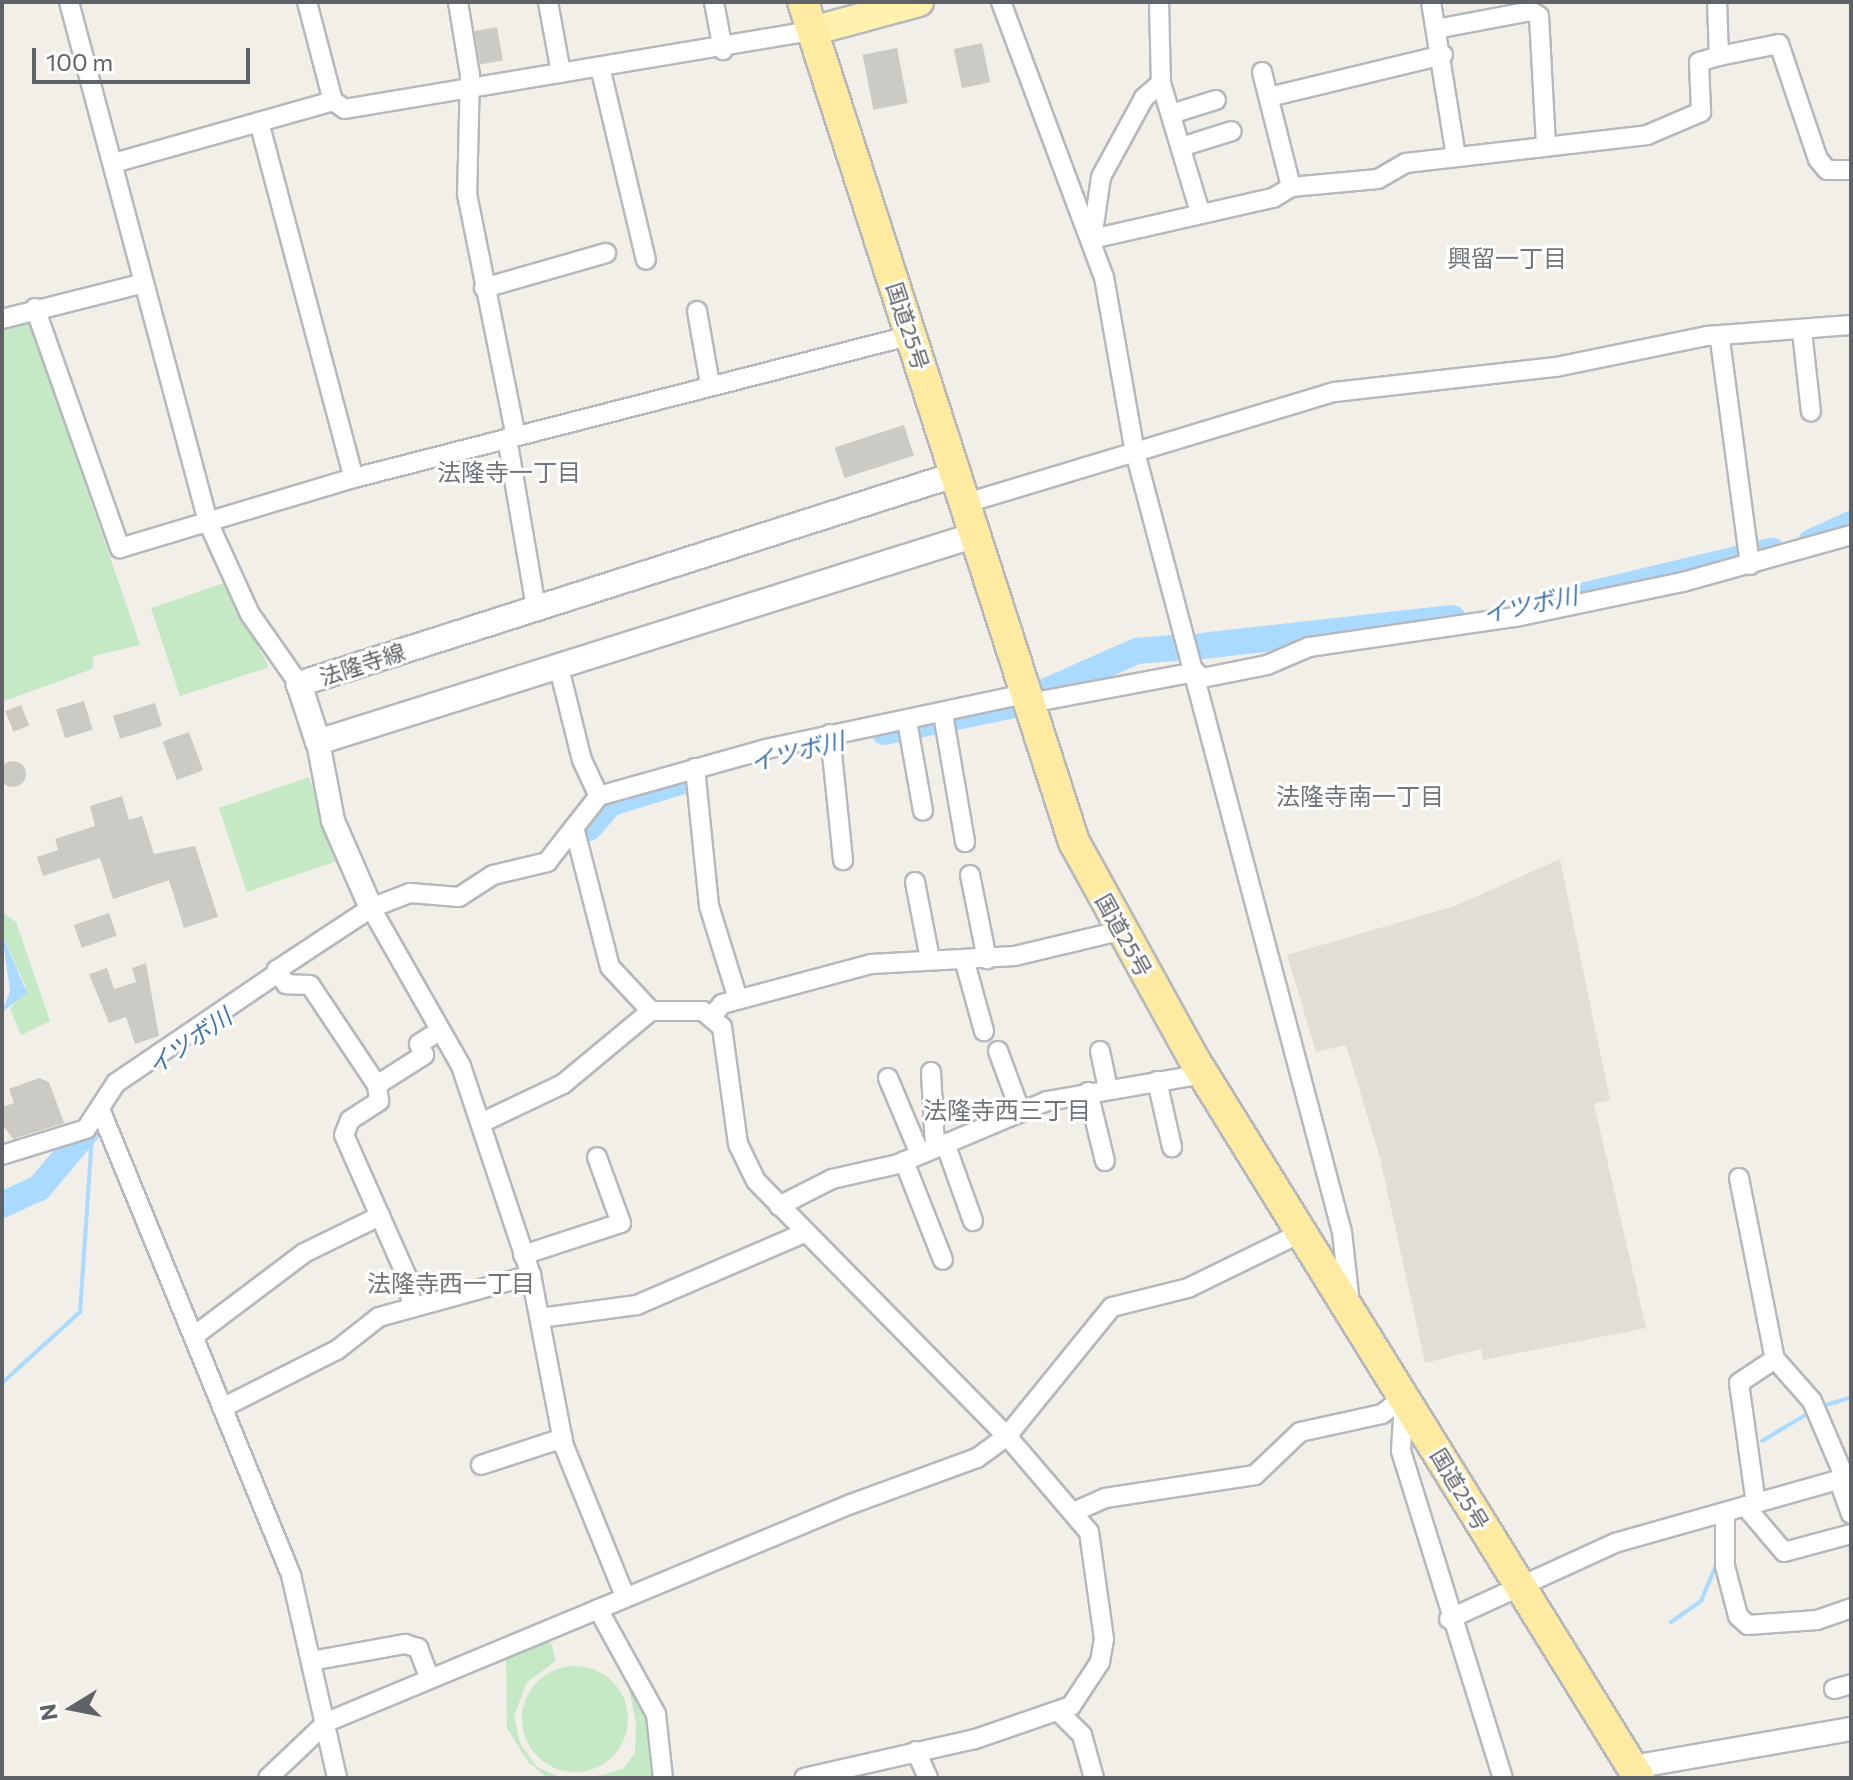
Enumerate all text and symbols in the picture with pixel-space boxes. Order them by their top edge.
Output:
scale bar [36,32,254,82]
text: 100 m [46,47,113,76]
district label: 興留一丁目 [1447,244,1567,272]
street label: 国道25号 [881,279,935,373]
district label: 法隆寺一丁目 [437,458,581,486]
water label: イツボ川 [1480,580,1580,628]
street label: 法隆寺線 [316,638,408,690]
water label: イツボ川 [747,725,847,777]
district label: 法隆寺南一丁目 [1276,782,1444,810]
street label: 国道25号 [1090,889,1158,981]
water label: イツボ川 [141,1002,237,1080]
district label: 法隆寺西三丁目 [923,1096,1091,1124]
district label: 法隆寺西一丁目 [367,1269,535,1297]
street label: 国道25号 [1425,1443,1495,1535]
north arrow [32,1668,112,1748]
text: N [33,1702,63,1723]

